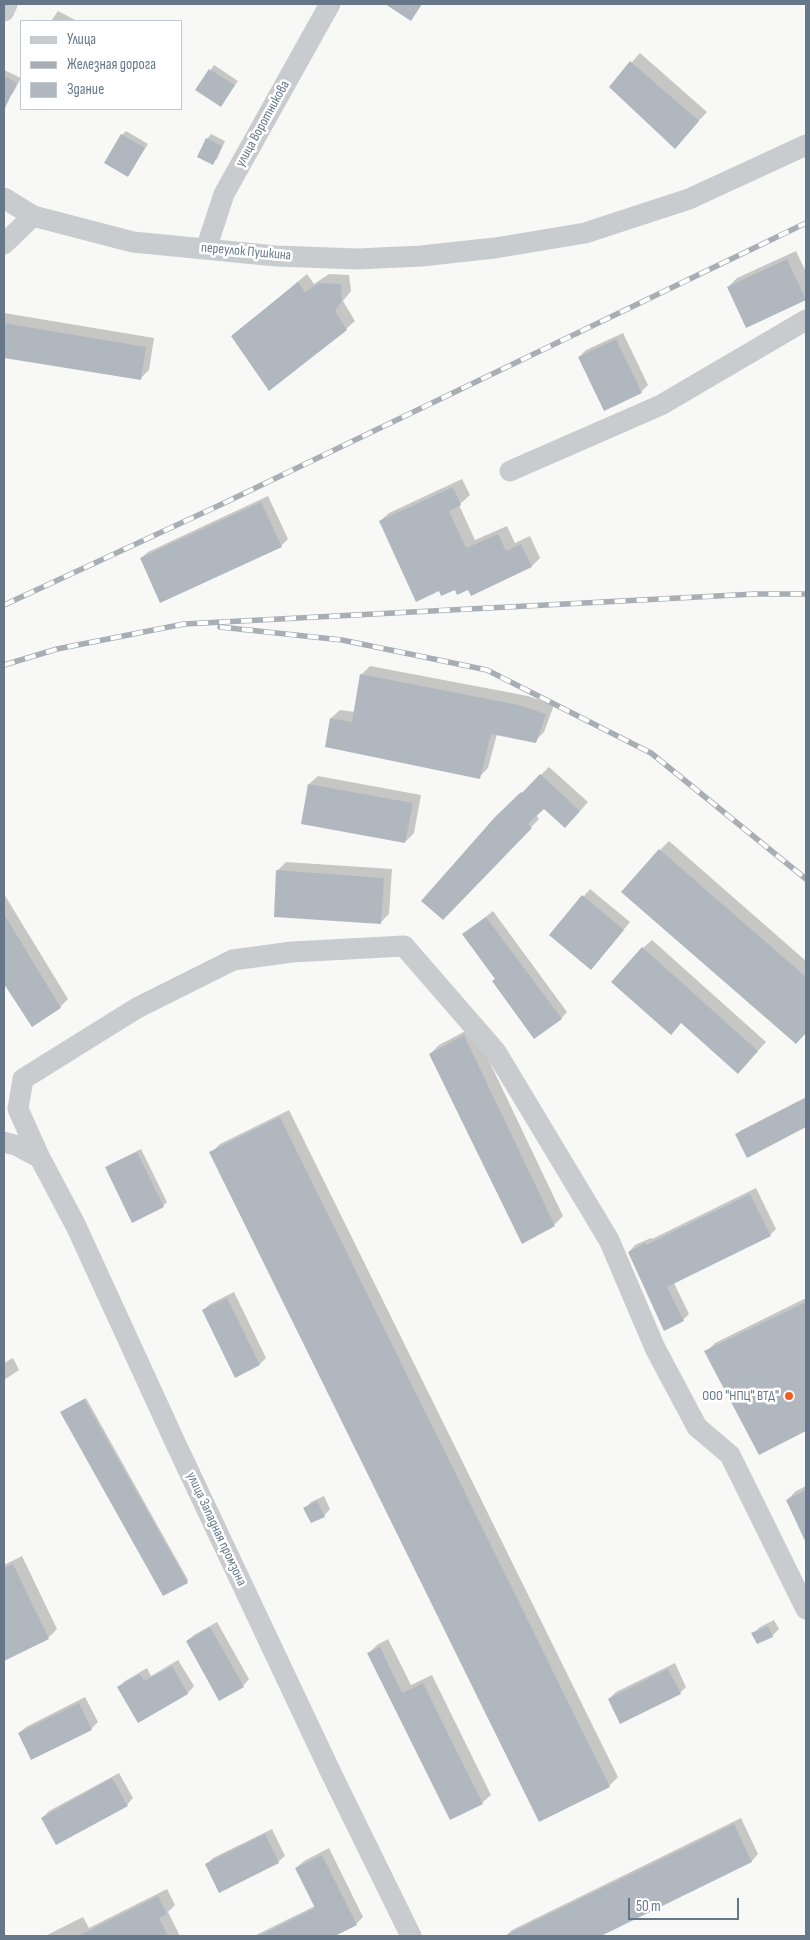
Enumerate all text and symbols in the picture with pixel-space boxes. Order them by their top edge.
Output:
legend [20,20,182,110]
text: Улица [67,30,96,49]
text: Железная дорога [67,55,156,74]
street label: улица Воротникова [232,78,294,170]
text: Здание [67,80,104,99]
street label: переулок Пушкина [200,240,292,264]
place label: ООО "НПЦ" ВТД" [702,1388,779,1404]
marker: ООО "НПЦ" ВТД" [783,1390,795,1402]
street label: улица Западная промзона [182,1469,250,1589]
scale bar [630,1888,741,1920]
text: 50 m [636,1897,661,1916]

